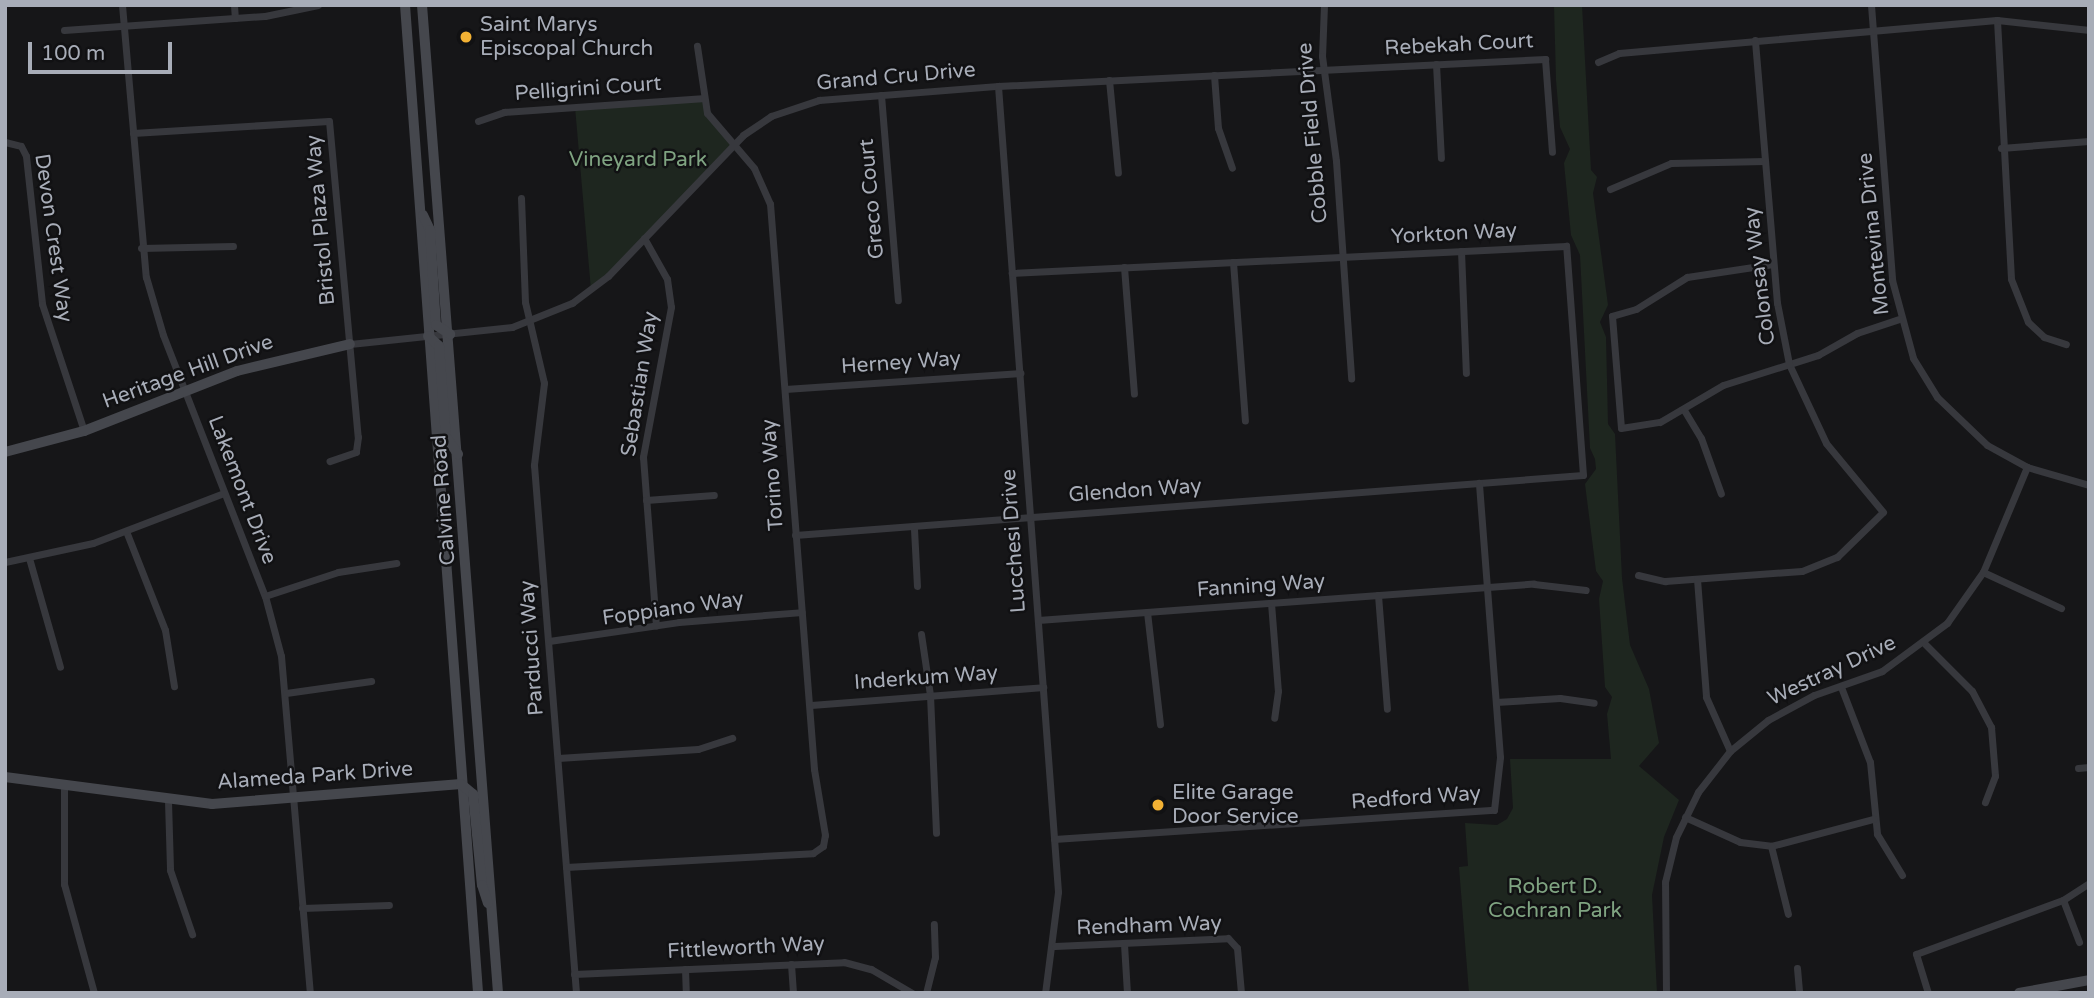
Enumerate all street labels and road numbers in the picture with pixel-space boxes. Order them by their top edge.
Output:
street label: Rebekah Court [1384,29,1534,61]
street label: Cobble Field Drive [1293,42,1333,224]
street label: Grand Cru Drive [815,57,977,97]
street label: Pelligrini Court [514,71,662,107]
street label: Bristol Plaza Way [301,134,341,306]
street label: Greco Court [854,138,890,260]
street label: Devon Crest Way [29,152,77,324]
street label: Montevina Drive [1853,152,1895,316]
street label: Colonsay Way [1739,205,1781,347]
street label: Yorkton Way [1390,218,1518,250]
street label: Sebastian Way [616,310,664,458]
street label: Heritage Hill Drive [99,329,277,415]
street label: Herney Way [840,346,962,380]
street label: Lakemont Drive [202,412,282,568]
street label: Torino Way [757,418,789,532]
street label: Calvine Road [427,434,461,566]
street label: Lucchesi Drive [996,468,1032,614]
street label: Glendon Way [1068,474,1202,508]
street label: Fanning Way [1196,569,1326,603]
street label: Parducci Way [515,580,549,716]
street label: Foppiano Way [601,587,745,631]
street label: Westray Drive [1764,630,1900,712]
street label: Inderkum Way [853,660,999,696]
street label: Alameda Park Drive [216,757,414,795]
street label: Redford Way [1350,781,1482,815]
street label: Rendham Way [1076,911,1222,941]
street label: Fittleworth Way [667,931,825,965]

